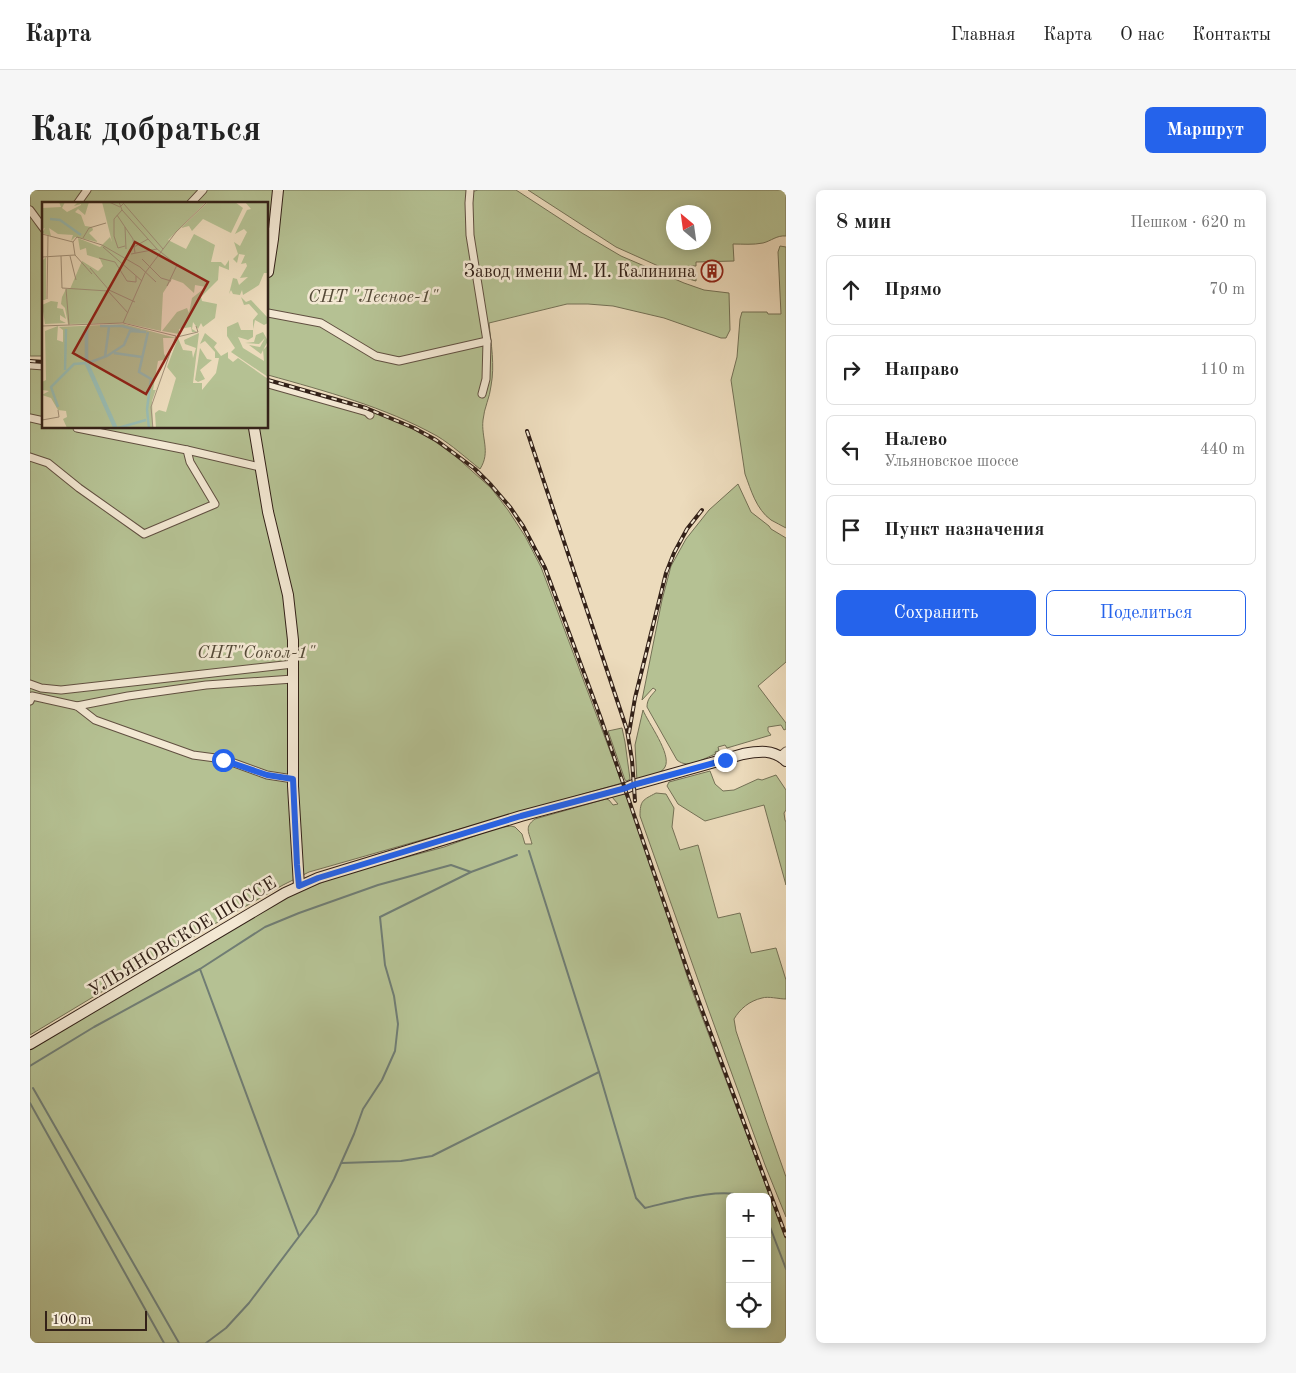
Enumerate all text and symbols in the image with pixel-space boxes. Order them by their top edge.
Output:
text: Карта [25,23,92,47]
text: Главная [951,26,1015,44]
text: Карта [1043,26,1092,44]
text: О нас [1120,26,1164,44]
text: Контакты [1192,26,1271,44]
button: Маршрут [1145,107,1266,153]
text: Как добраться [30,113,261,148]
inset map [42,202,269,429]
north arrow [666,205,711,250]
text: 8 мин [836,212,891,233]
text: Пешком · 620 m [1130,215,1246,231]
building icon: Завод имени М. И. Калинина [700,259,724,283]
place label: Завод имени М. И. Калинина [464,263,696,281]
icon: ahead [837,276,865,304]
text: Прямо [884,281,942,300]
text: 70 m [1209,282,1245,298]
park label: СНТ "Лесное-1" [308,288,439,306]
icon: right [837,356,865,384]
text: Направо [884,361,959,380]
text: 110 m [1200,362,1245,378]
text: Налево [884,431,947,450]
icon: left [837,436,865,464]
text: 440 m [1200,442,1245,458]
text: Ульяновское шоссе [884,454,1019,470]
icon: arrive [837,516,865,544]
text: Пункт назначения [884,521,1044,540]
button: Сохранить [836,590,1036,636]
button: Поделиться [1046,590,1246,636]
park label: СНТ"Сокол-1" [197,644,316,662]
route start [212,749,235,772]
route end [714,749,737,772]
street label: УЛЬЯНОВСКОЕ ШОССЕ [85,874,280,1000]
map controls [726,1193,771,1328]
button: + [726,1193,771,1238]
button: − [726,1238,771,1283]
button: locate [726,1283,771,1328]
scale bar [45,1308,148,1331]
text: 100 m [52,1313,91,1327]

